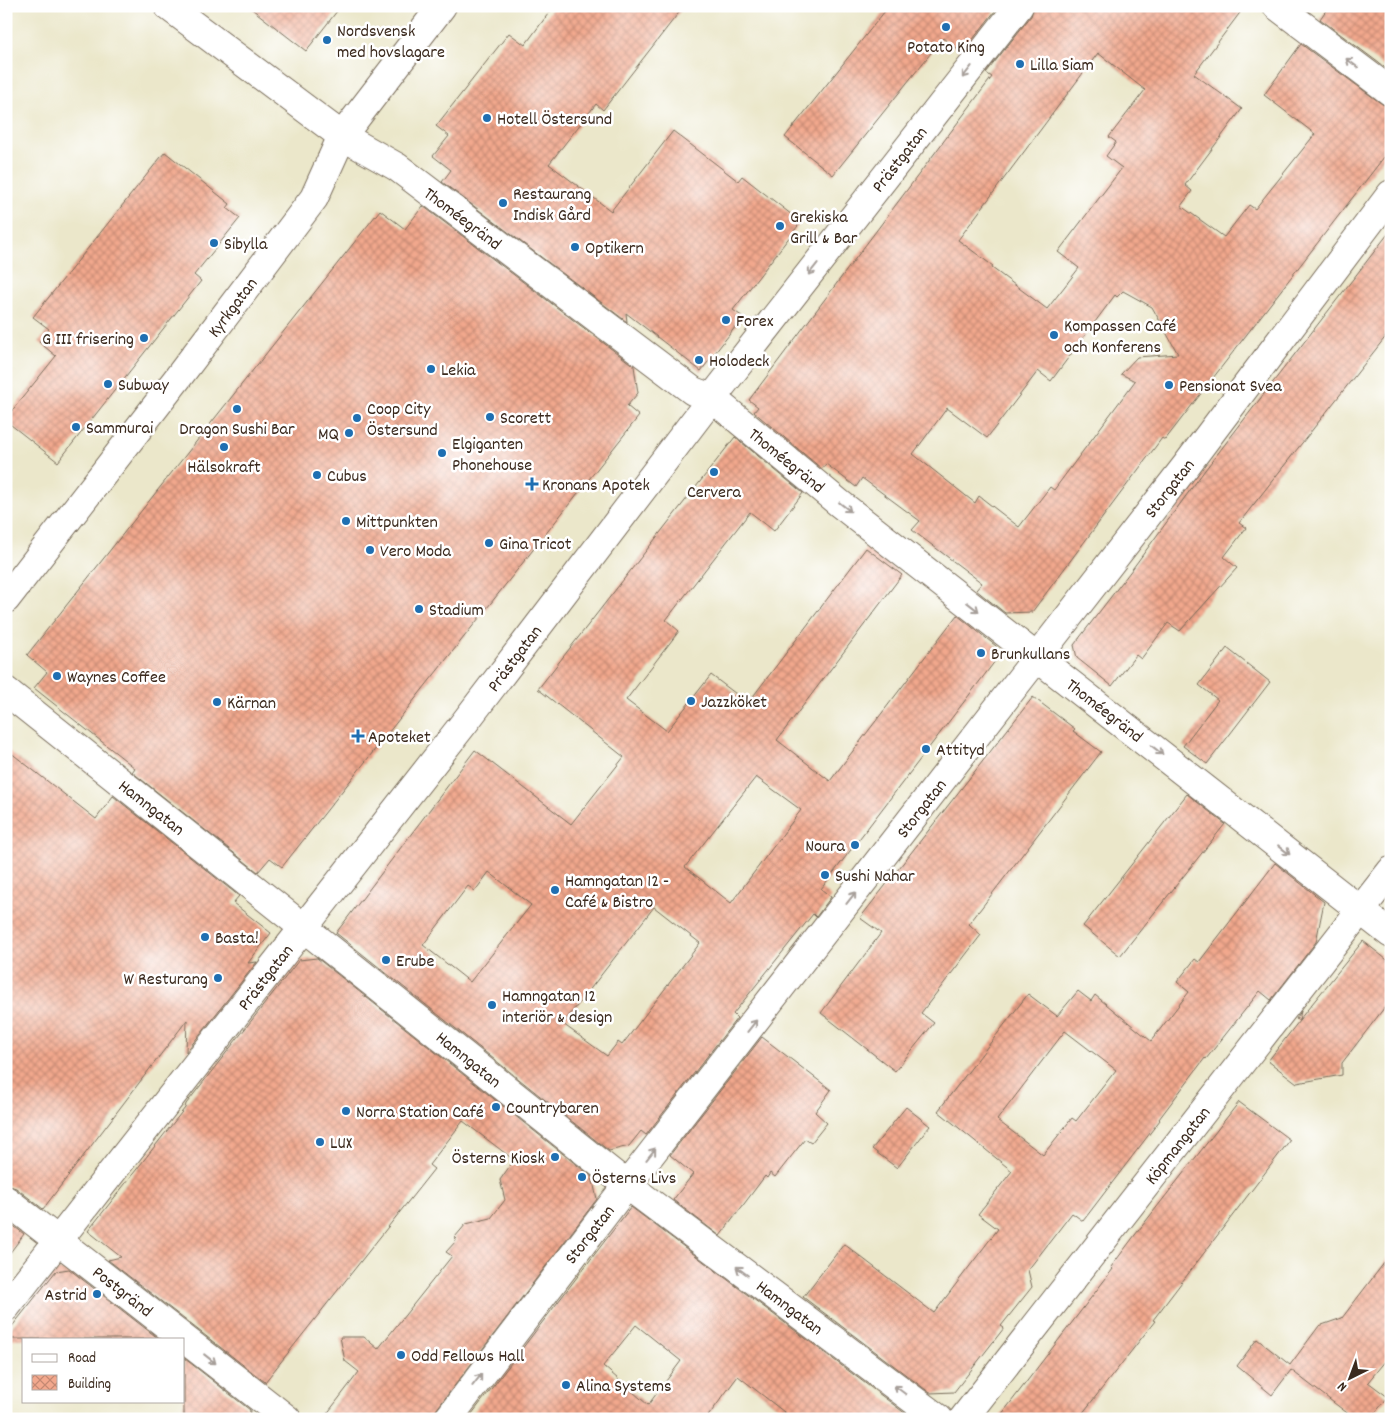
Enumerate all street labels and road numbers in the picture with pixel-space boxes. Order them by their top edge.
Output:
street label: Prästgatan [867,122,935,199]
street label: Thoméegränd [417,182,506,258]
street label: Kyrkgatan [203,273,265,344]
street label: Thoméegränd [742,423,829,501]
street label: Storgatan [1140,455,1202,524]
street label: Prästgatan [483,621,549,698]
street label: Thoméegränd [1060,674,1147,750]
street label: Hamngatan [112,775,189,843]
street label: Storgatan [892,775,954,844]
street label: Prästgatan [233,940,301,1017]
street label: Hamngatan [429,1027,506,1095]
street label: Köpmangatan [1140,1102,1218,1191]
street label: Storgatan [560,1201,622,1270]
street label: Postgränd [86,1261,157,1325]
street label: Hamngatan [750,1276,827,1342]

